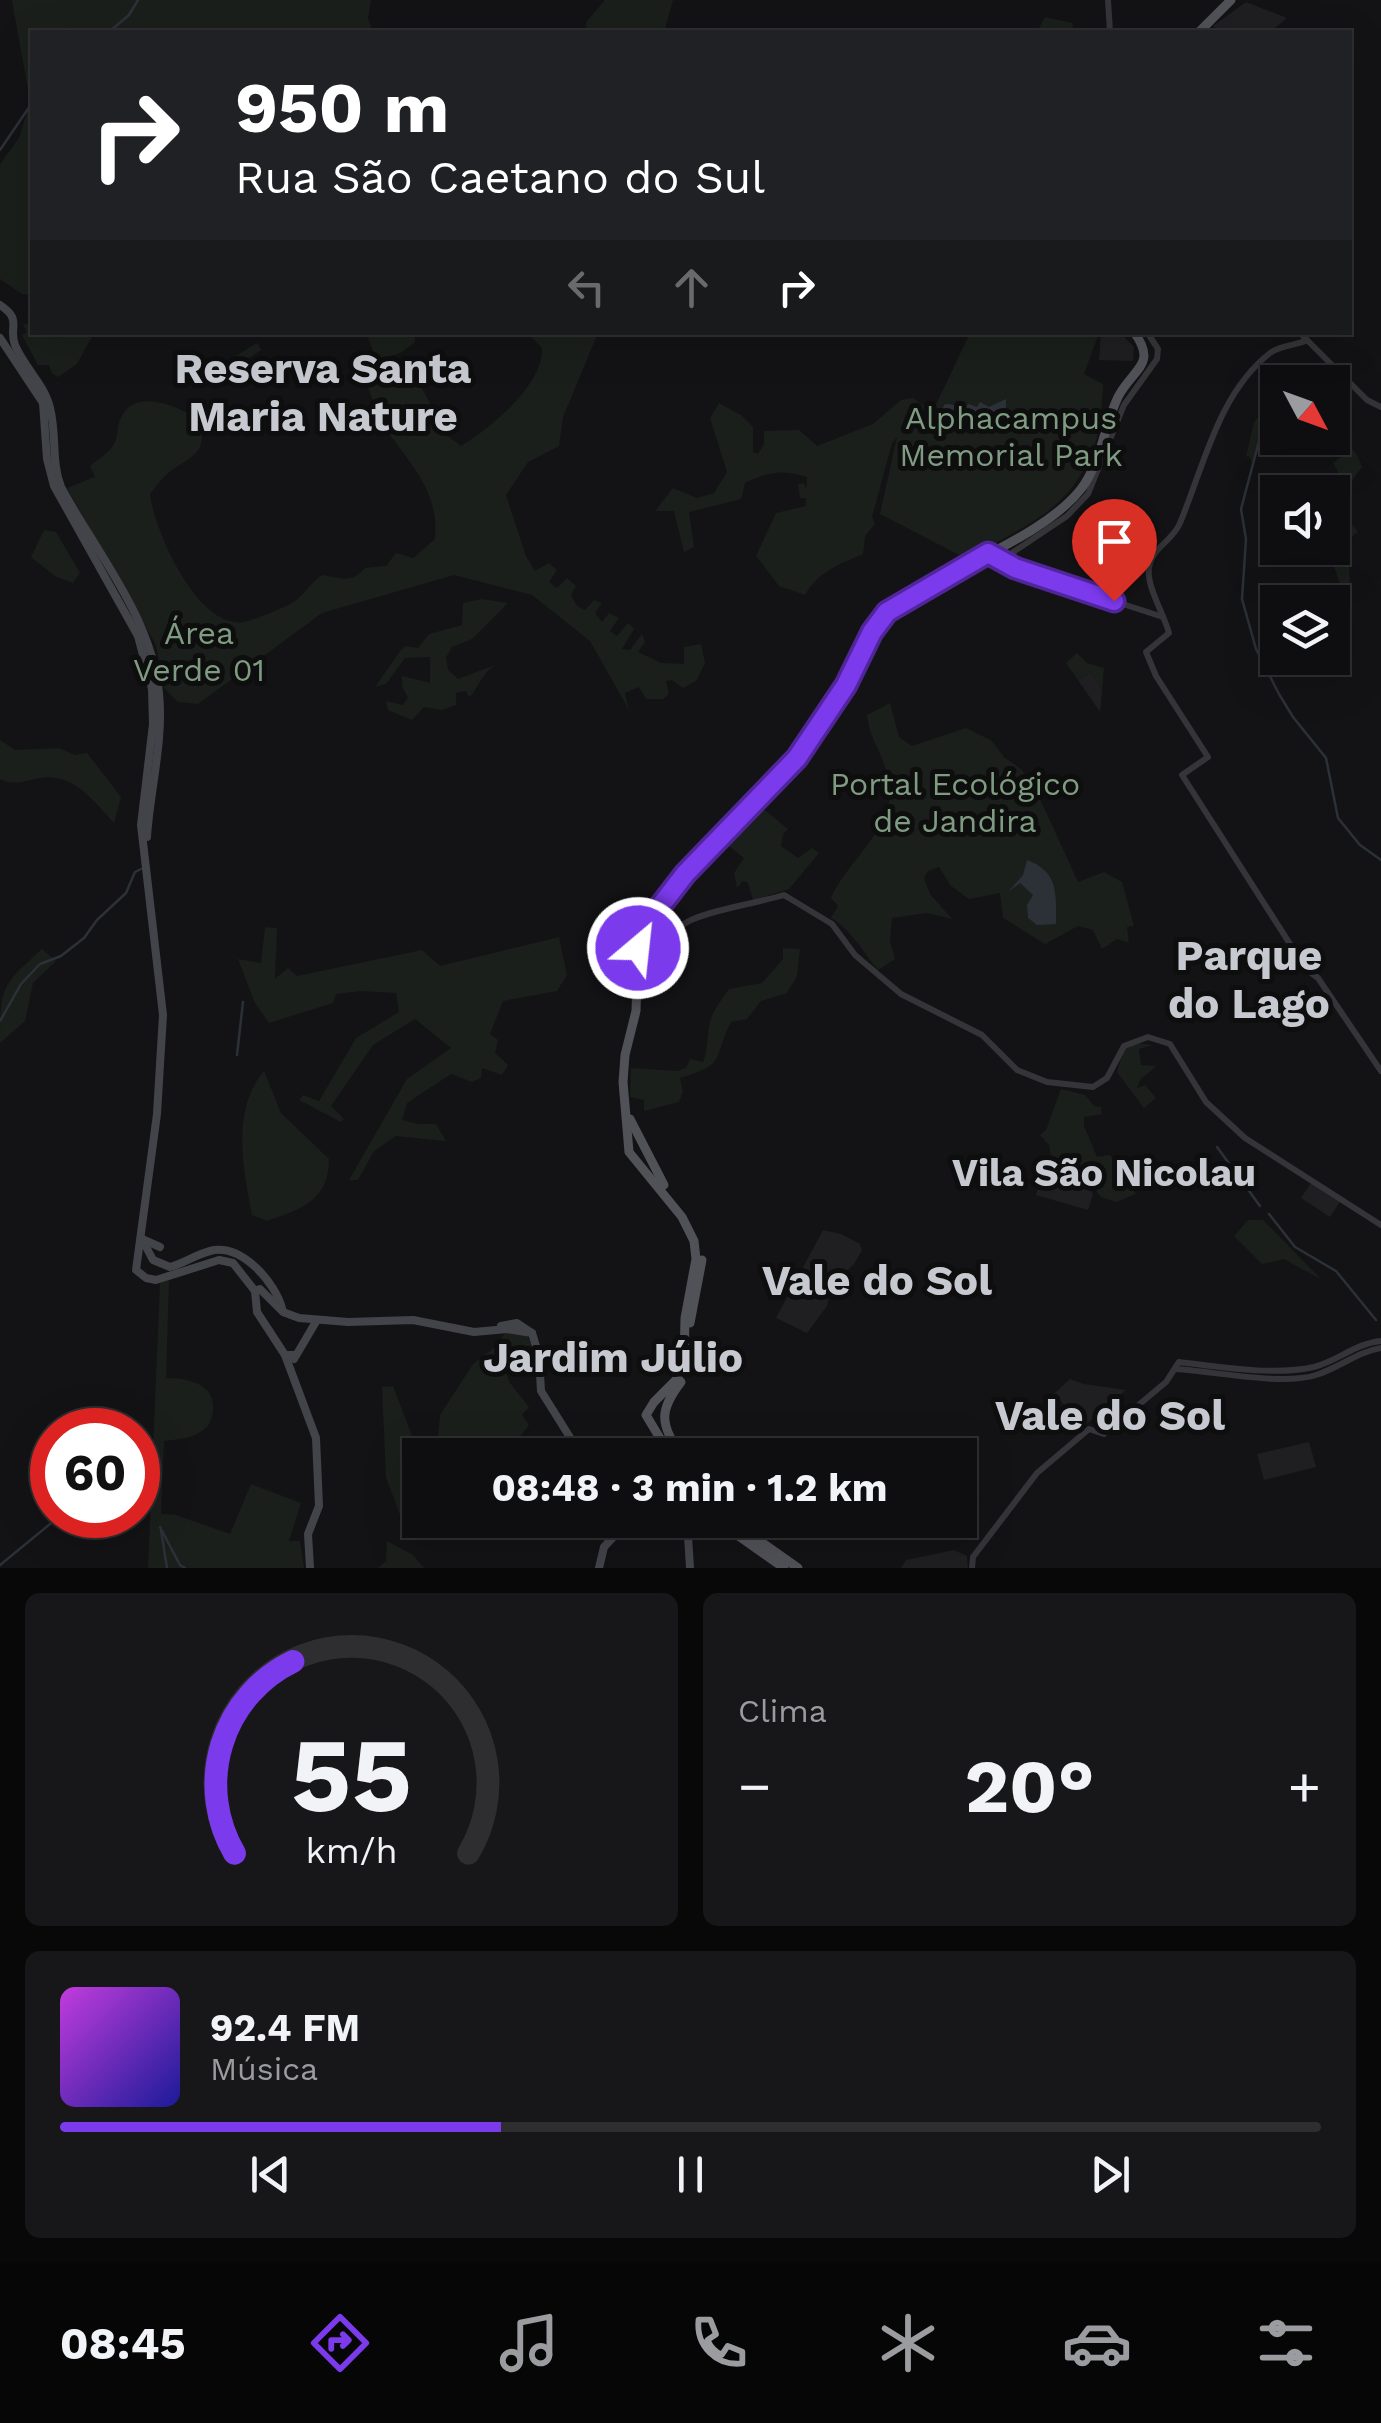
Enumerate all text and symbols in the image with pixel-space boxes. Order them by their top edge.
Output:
text: 950 m [235,67,449,149]
icon: right [70,70,200,200]
text: Rua São Caetano do Sul [235,151,765,204]
icon: left [559,260,614,315]
icon: ahead [664,260,719,315]
icon: right [769,260,824,315]
district label: Reserva Santa Maria Nature [175,344,472,441]
north arrow [1260,365,1350,455]
map controls [1260,365,1350,675]
park label: Alphacampus Memorial Park [899,399,1123,474]
button: sound [1260,475,1350,565]
pin [1072,499,1157,602]
icon: arrive [1087,514,1142,569]
button: layers [1260,585,1350,675]
park label: Área Verde 01 [133,614,265,689]
park label: Portal Ecológico de Jandira [830,765,1080,840]
position arrow [586,896,690,1000]
district label: Parque do Lago [1168,931,1330,1028]
district label: Vila São Nicolau [952,1151,1256,1195]
district label: Vale do Sol [762,1256,992,1305]
district label: Jardim Júlio [483,1333,743,1382]
district label: Vale do Sol [995,1391,1225,1440]
speed limit sign: 60 [30,1408,160,1538]
text: 08:48 · 3 min · 1.2 km [491,1466,888,1510]
text: Clima [738,1692,827,1730]
text: 55 [291,1714,412,1836]
text: 20° [964,1742,1095,1830]
text: − [738,1754,771,1818]
text: + [1288,1754,1321,1818]
text: km/h [305,1830,398,1872]
text: 92.4 FM [210,2006,360,2050]
text: Música [210,2050,318,2088]
icon: previous [243,2147,298,2202]
icon: pause [663,2147,718,2202]
icon: next [1083,2147,1138,2202]
icon: directions [305,2308,375,2378]
icon: music [494,2308,564,2378]
icon: phone [684,2308,754,2378]
icon: climate [873,2308,943,2378]
icon: car [1062,2308,1132,2378]
icon: filters [1251,2308,1321,2378]
text: 08:45 [60,2317,186,2370]

